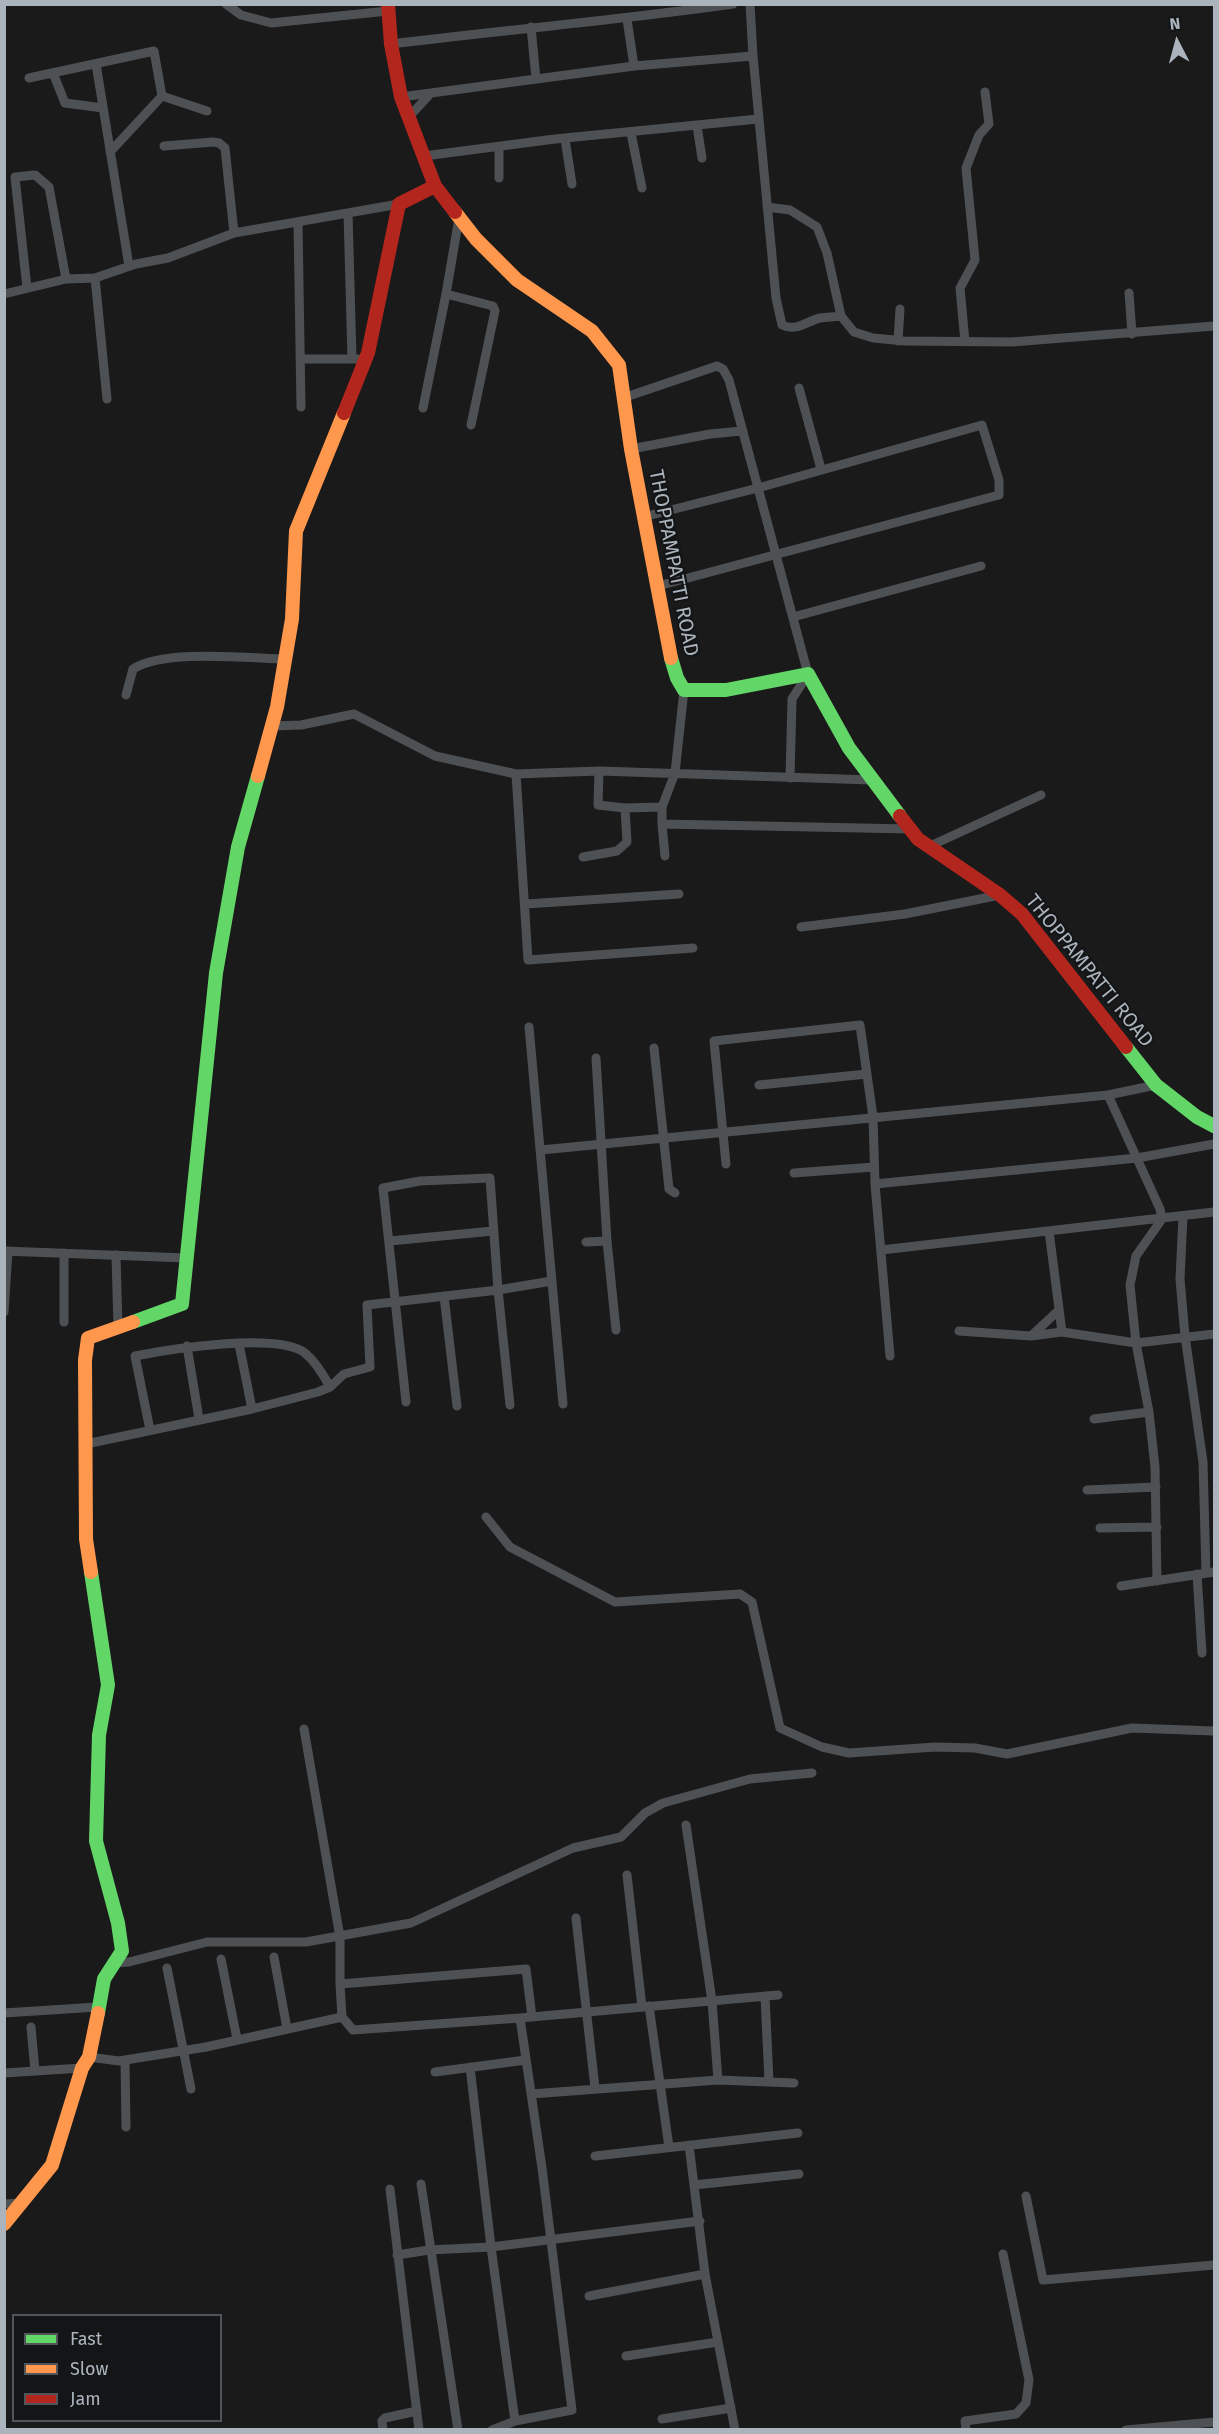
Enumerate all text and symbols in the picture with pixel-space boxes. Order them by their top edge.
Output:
north arrow [1147,12,1207,72]
text: N [1169,14,1181,34]
street label: THOPPAMPATTI ROAD [643,468,703,658]
street label: THOPPAMPATTI ROAD [1020,890,1158,1052]
legend [12,2314,222,2422]
text: Fast [70,2328,102,2350]
text: Slow [70,2358,108,2380]
text: Jam [70,2388,101,2410]

